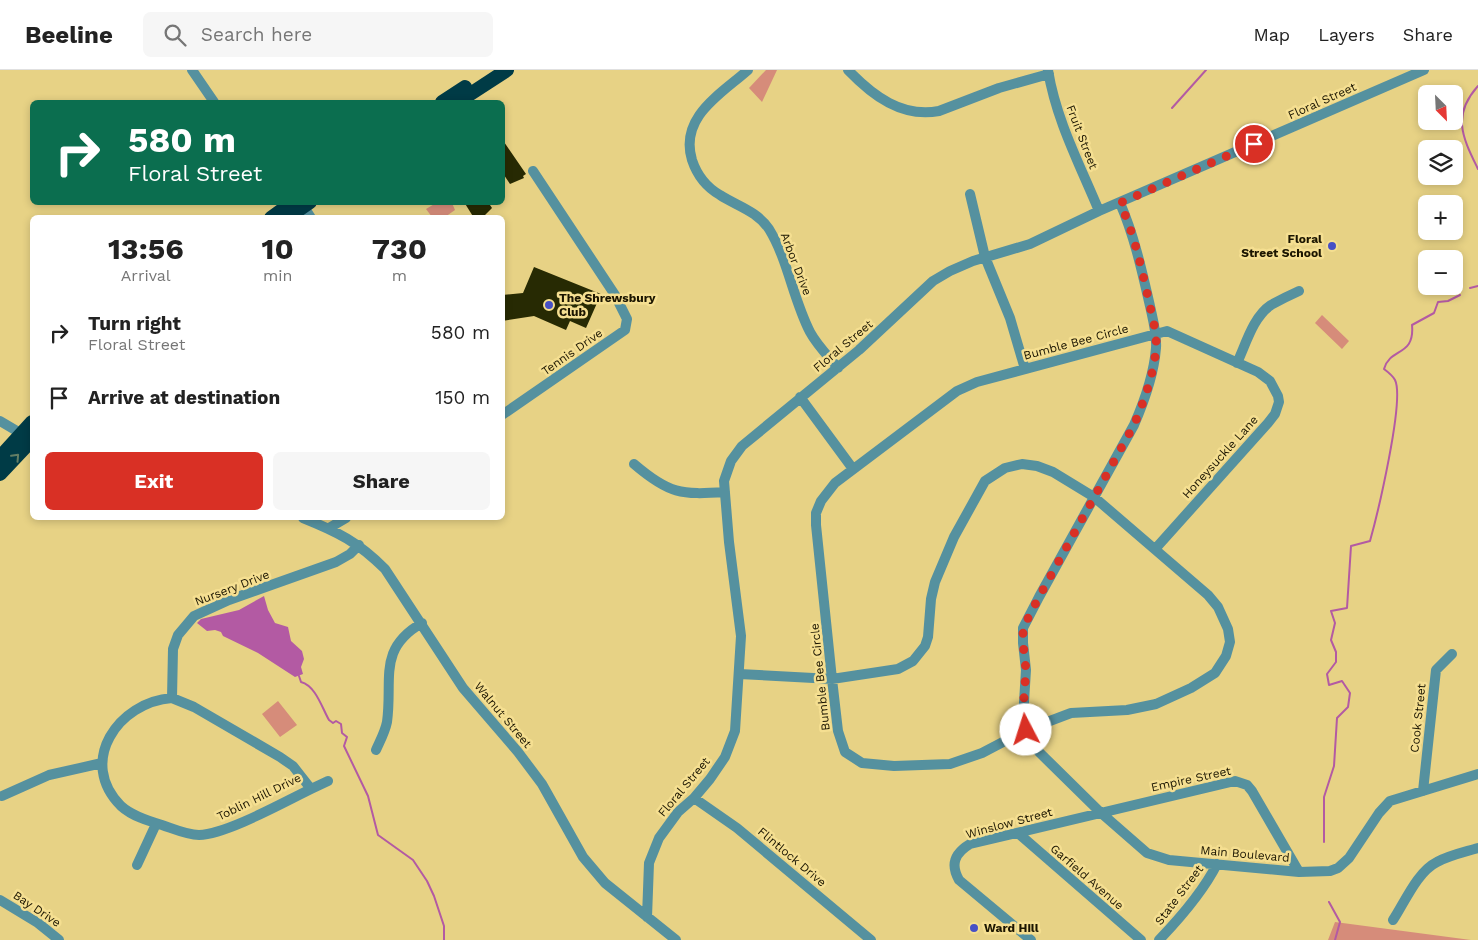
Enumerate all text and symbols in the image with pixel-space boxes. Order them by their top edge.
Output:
search box [143,12,493,57]
text: Beeline [25,21,113,49]
icon: search [161,21,189,49]
text: Search here [201,23,312,46]
text: Map [1253,24,1290,45]
text: Layers [1318,24,1375,45]
text: Share [1403,24,1453,45]
street label: Floral Street [1286,80,1358,122]
north arrow [1418,85,1462,130]
map controls [1418,85,1463,295]
street label: Fruit Street [1063,103,1101,171]
text: 580 m [128,119,236,161]
icon: right [45,120,110,185]
pin [1233,123,1275,165]
icon: arrive [1240,130,1268,158]
button: layers [1418,140,1463,185]
text: Floral Street [128,161,262,186]
button: + [1418,195,1463,240]
text: 13:56 [108,231,184,266]
text: 10 [262,231,294,266]
text: 730 [372,231,427,266]
street label: Arbor Drive [778,231,814,297]
place label: Floral Street School [1241,232,1322,260]
marker: Floral Street School [1326,240,1338,252]
button: − [1418,250,1463,295]
text: Arrival [121,266,171,285]
text: min [263,266,292,285]
text: m [392,266,407,285]
place label: The Shrewsbury Club [559,291,656,319]
marker: The Shrewsbury Club [543,299,555,311]
text: Turn right [88,312,181,335]
street label: Floral Street [810,317,876,375]
icon: right [45,319,73,347]
text: 580 m [431,321,490,344]
street label: Bumble Bee Circle [1022,321,1130,363]
street label: Tennis Drive [539,326,605,378]
text: Floral Street [88,335,186,354]
icon: arrive [45,384,73,412]
text: Arrive at destination [88,386,280,409]
text: 150 m [435,386,490,409]
street label: Honeysuckle Lane [1179,413,1261,501]
button: Exit [45,452,263,510]
button: Share [273,452,490,510]
one-way arrow [10,453,19,462]
street label: Nursery Drive [193,567,271,609]
street label: Bumble Bee Circle [807,622,833,731]
street label: Walnut Street [471,679,535,751]
street label: Cook Street [1407,683,1429,753]
position arrow [999,703,1051,755]
street label: Floral Street [655,754,713,820]
street label: Empire Street [1150,764,1232,794]
street label: Toblin Hill Drive [215,771,303,823]
street label: Winslow Street [964,805,1054,841]
street label: Flintlock Drive [755,824,829,890]
street label: Garfield Avenue [1048,841,1127,913]
street label: Main Boulevard [1200,843,1290,865]
street label: State Street [1152,862,1206,928]
street label: Bay Drive [11,888,63,930]
place label: Ward Hill [984,921,1039,935]
marker: Ward Hill [968,922,980,934]

